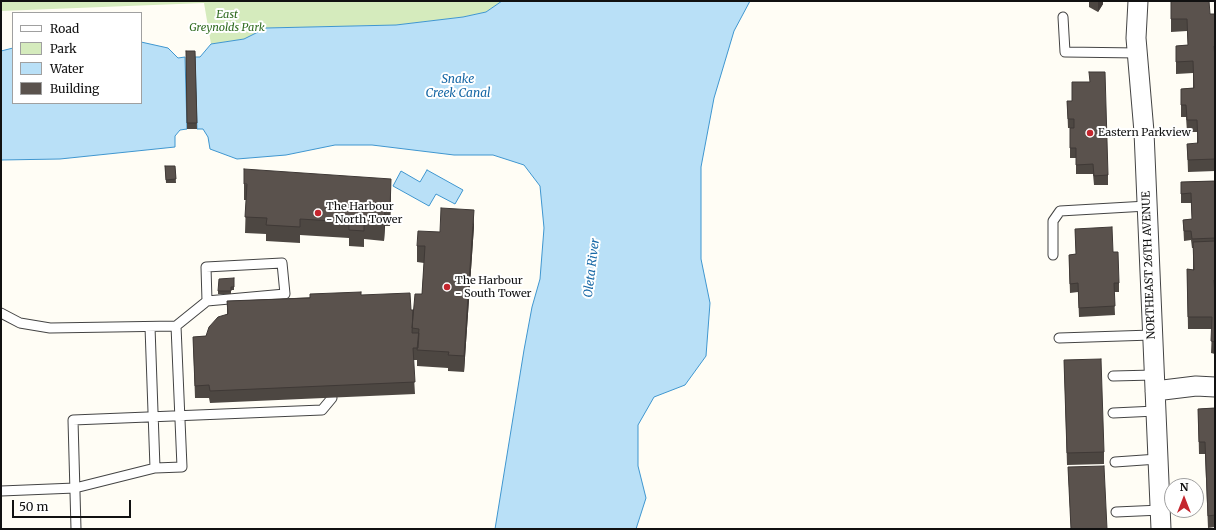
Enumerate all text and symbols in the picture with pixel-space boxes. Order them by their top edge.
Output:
park label: East Greynolds Park [189,8,265,34]
legend [12,12,142,104]
text: Road [50,21,79,36]
text: Park [50,41,77,56]
text: Water [50,61,84,76]
water label: Snake Creek Canal [425,73,491,101]
text: Building [50,81,99,96]
place label: Eastern Parkview [1098,126,1191,140]
marker: Eastern Parkview [1085,128,1095,138]
street label: NORTHEAST 26TH AVENUE [1140,191,1158,339]
place label: The Harbour - North Tower [326,200,402,226]
marker: The Harbour - North Tower [313,208,323,218]
water label: Oleta River [581,238,603,298]
place label: The Harbour - South Tower [455,274,532,300]
marker: The Harbour - South Tower [442,282,452,292]
north arrow [1164,478,1204,518]
text: N [1180,480,1188,494]
scale bar [14,492,133,518]
text: 50 m [19,499,48,514]

